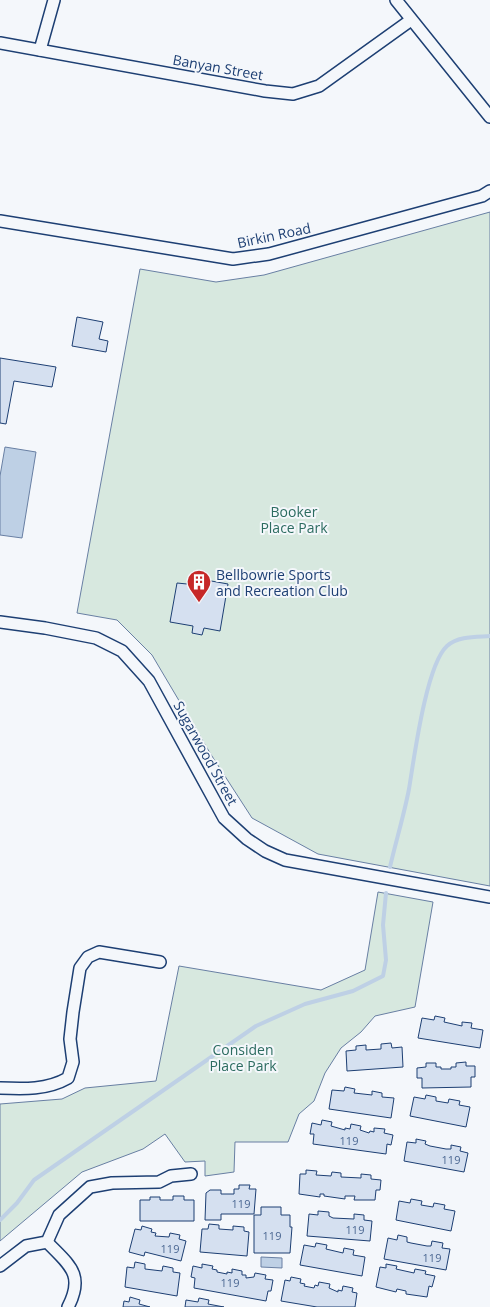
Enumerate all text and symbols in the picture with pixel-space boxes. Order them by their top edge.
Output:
street label: Banyan Street [171,50,265,84]
street label: Birkin Road [235,218,313,252]
park label: Booker Place Park [260,502,328,537]
place label: Bellbowrie Sports and Recreation Club [216,565,348,600]
building icon: Bellbowrie Sports and Recreation Club [186,569,212,603]
street label: Sugarwood Street [169,698,243,808]
park label: Considen Place Park [209,1040,277,1075]
house number: 119 [340,1133,358,1148]
house number: 119 [442,1152,460,1167]
house number: 119 [232,1196,250,1211]
house number: 119 [346,1222,364,1237]
house number: 119 [263,1228,281,1243]
house number: 119 [161,1241,179,1256]
house number: 119 [423,1250,441,1265]
house number: 119 [221,1275,239,1290]

